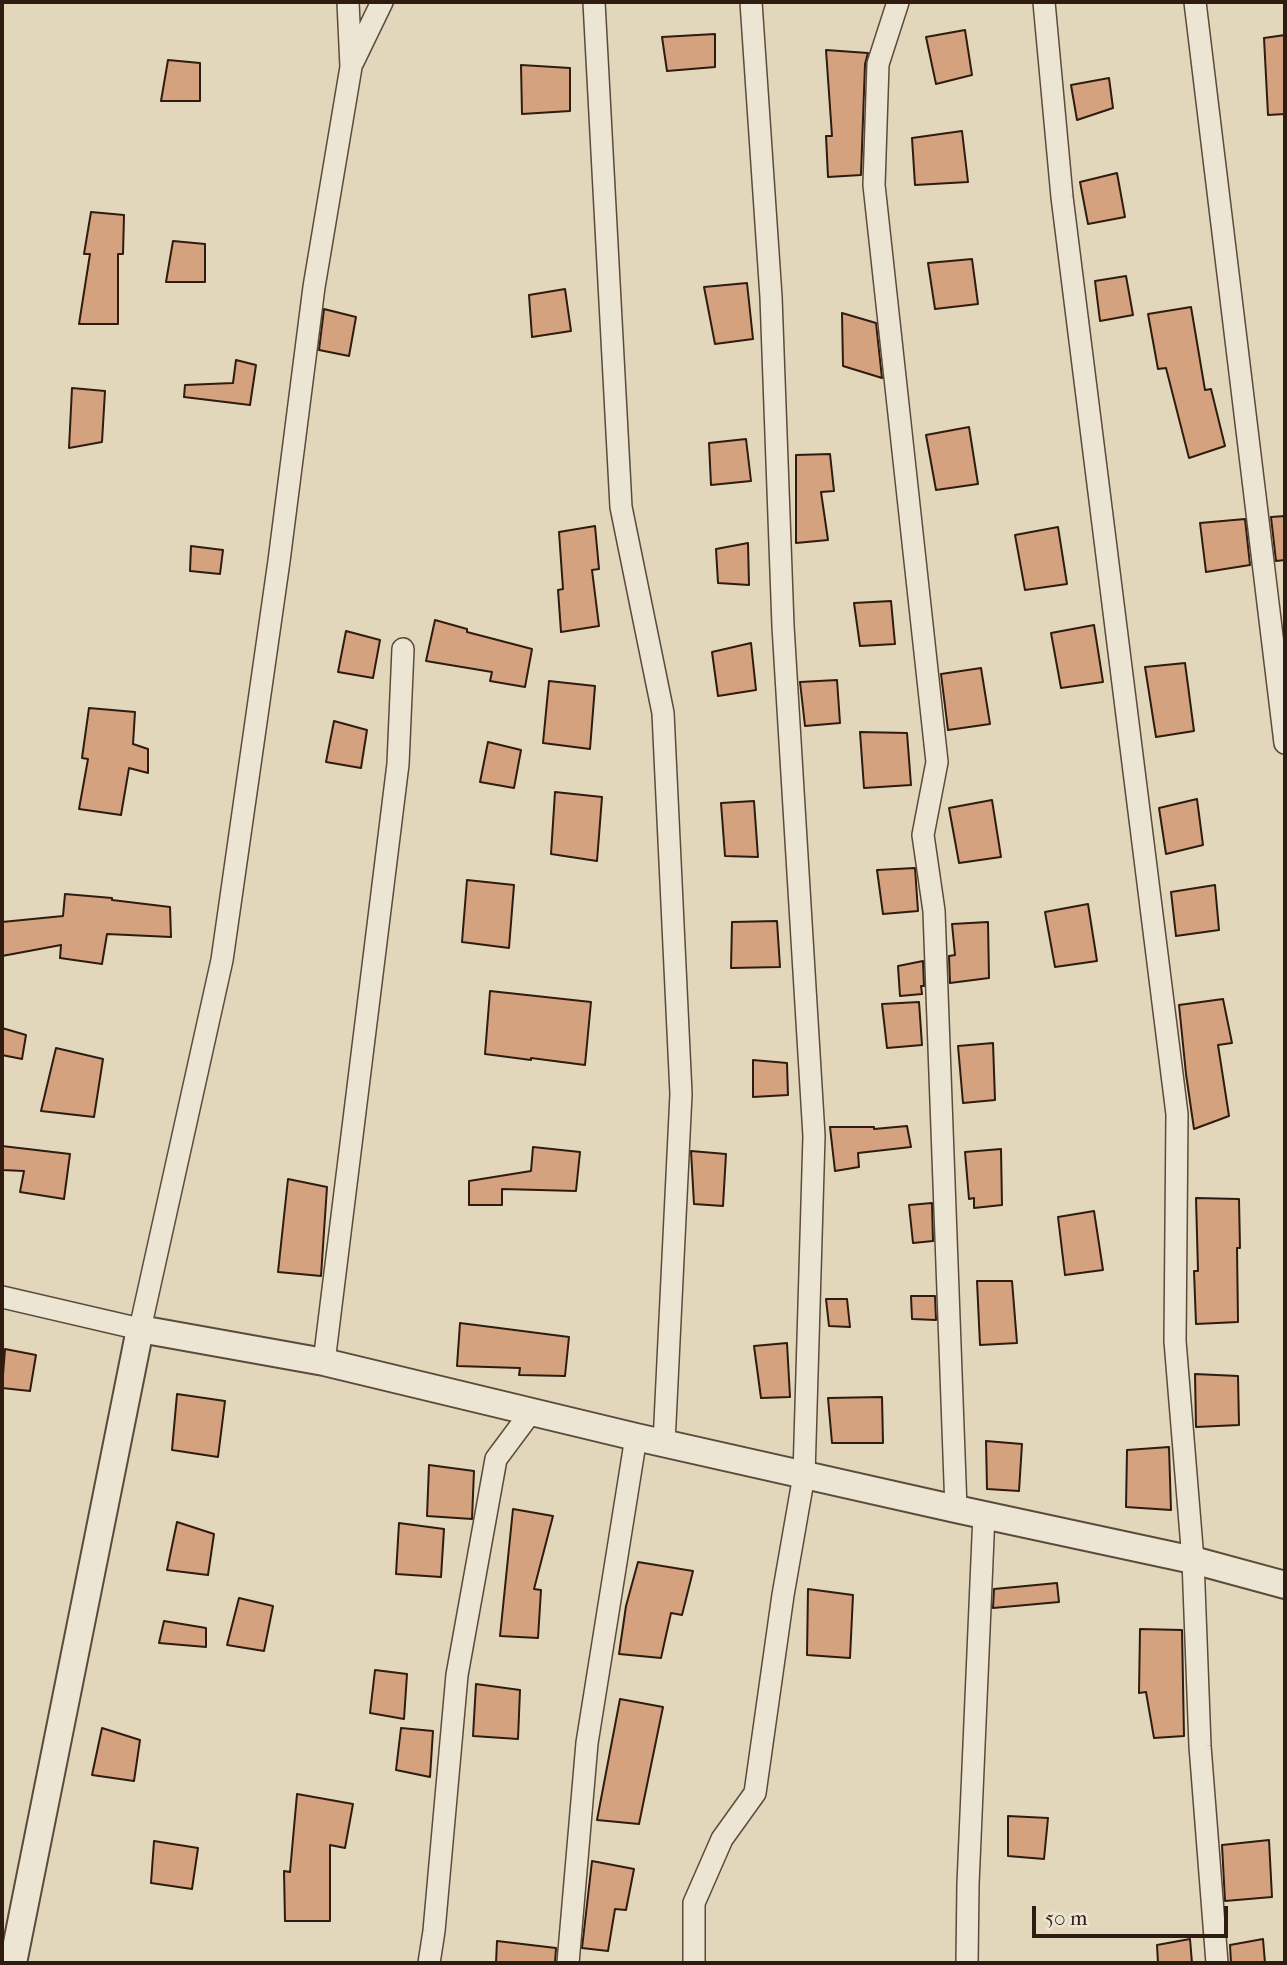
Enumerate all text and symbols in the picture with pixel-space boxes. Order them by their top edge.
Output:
scale bar [1035,1892,1231,1936]
text: 50 m [1045,1906,1088,1930]

